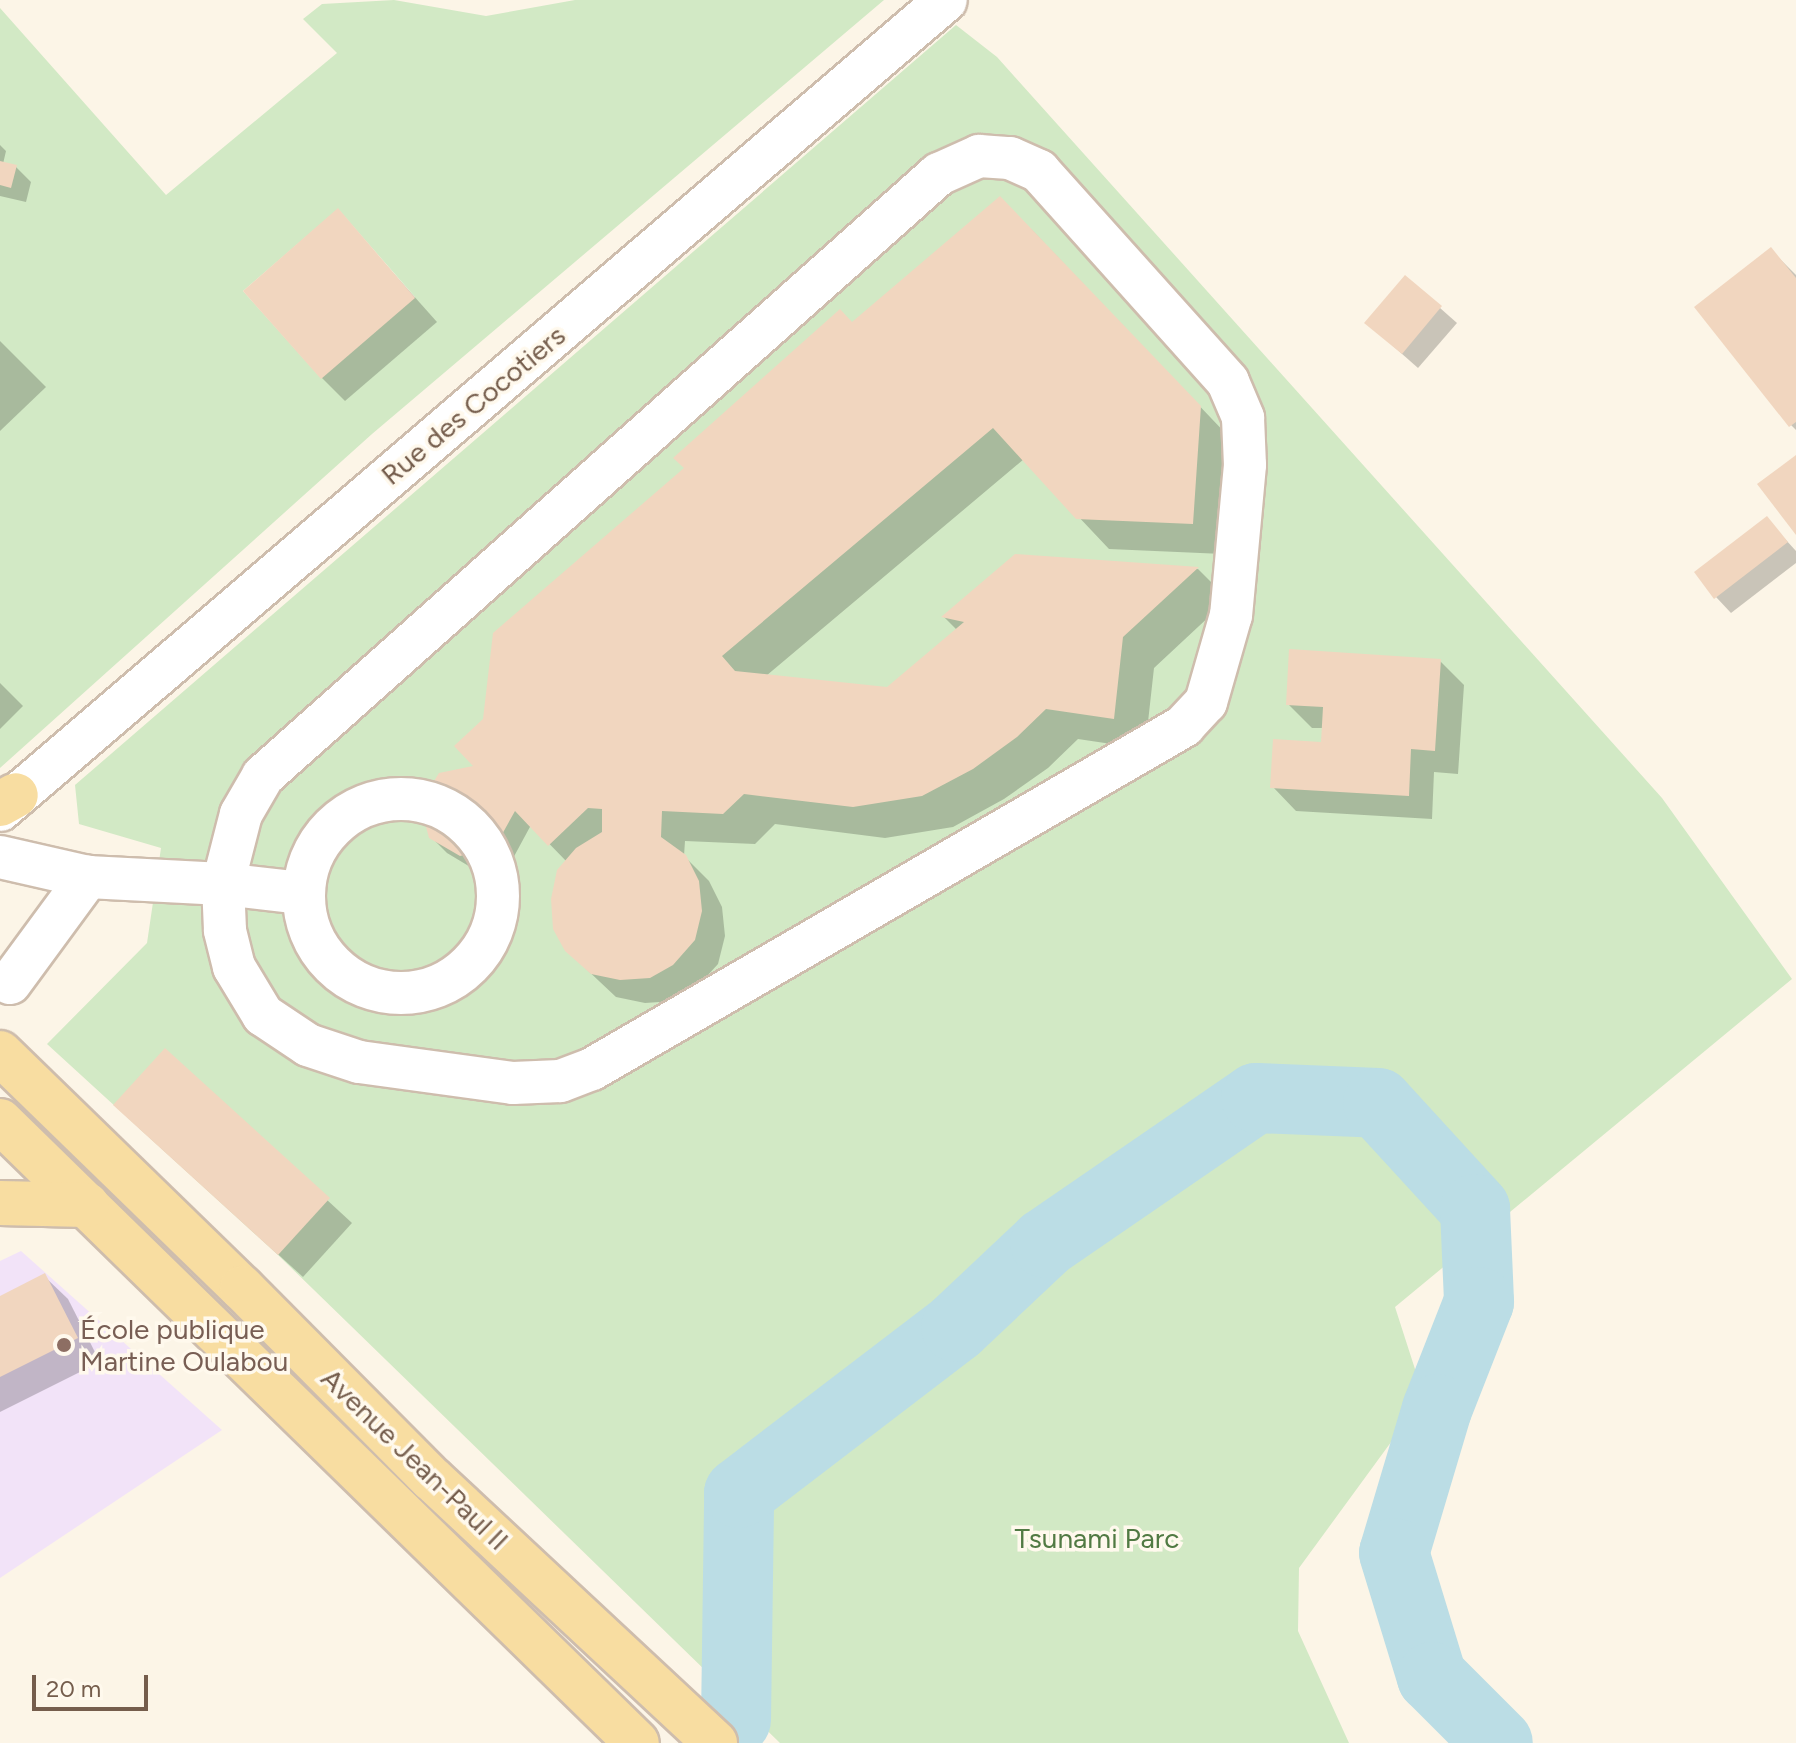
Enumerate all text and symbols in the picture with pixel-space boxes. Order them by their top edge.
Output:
street label: Rue des Cocotiers [374,318,572,492]
place label: École publique Martine Oulabou [80,1312,288,1378]
marker: École publique Martine Oulabou [55,1336,73,1354]
street label: Avenue Jean-Paul II [314,1361,516,1557]
park label: Tsunami Parc [1015,1521,1179,1555]
scale bar [36,1659,152,1709]
text: 20 m [46,1674,101,1703]

